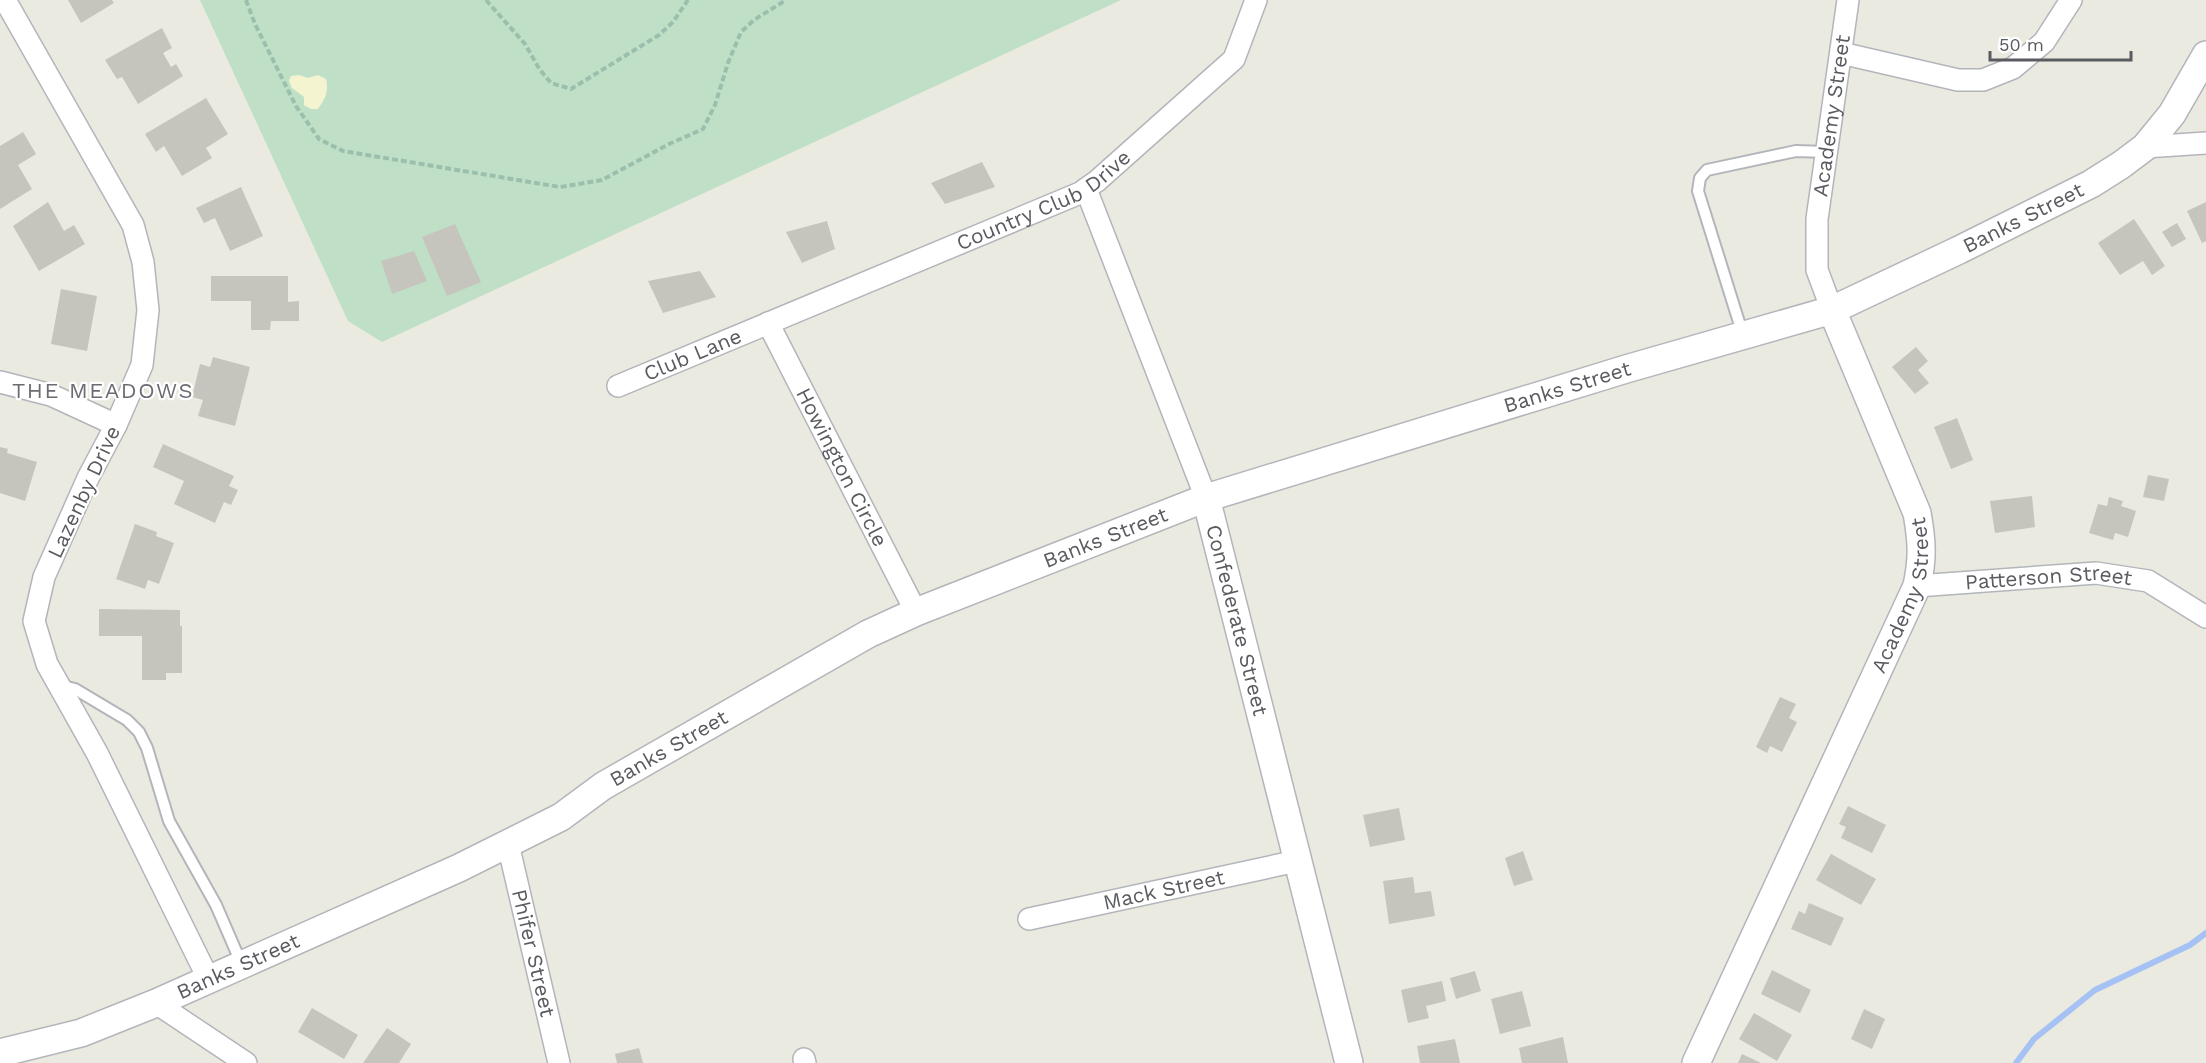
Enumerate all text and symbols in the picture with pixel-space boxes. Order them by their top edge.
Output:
scale bar [1990,24,2131,62]
street label: Academy Street [1807,33,1855,198]
text: 50 m [1999,34,2044,55]
street label: Country Club Drive [952,144,1135,255]
street label: Banks Street [1958,177,2088,258]
street label: Club Lane [640,323,745,386]
street label: Banks Street [1500,355,1634,418]
district label: THE MEADOWS [12,378,194,403]
street label: Howington Circle [791,383,893,551]
street label: Lazenby Drive [42,422,125,562]
street label: Banks Street [1039,501,1171,573]
street label: Academy Street [1866,516,1933,677]
street label: Confederate Street [1201,522,1274,718]
street label: Patterson Street [1964,560,2134,594]
street label: Banks Street [605,704,732,791]
street label: Mack Street [1101,864,1227,915]
street label: Phifer Street [507,887,561,1019]
street label: Banks Street [173,928,303,1004]

